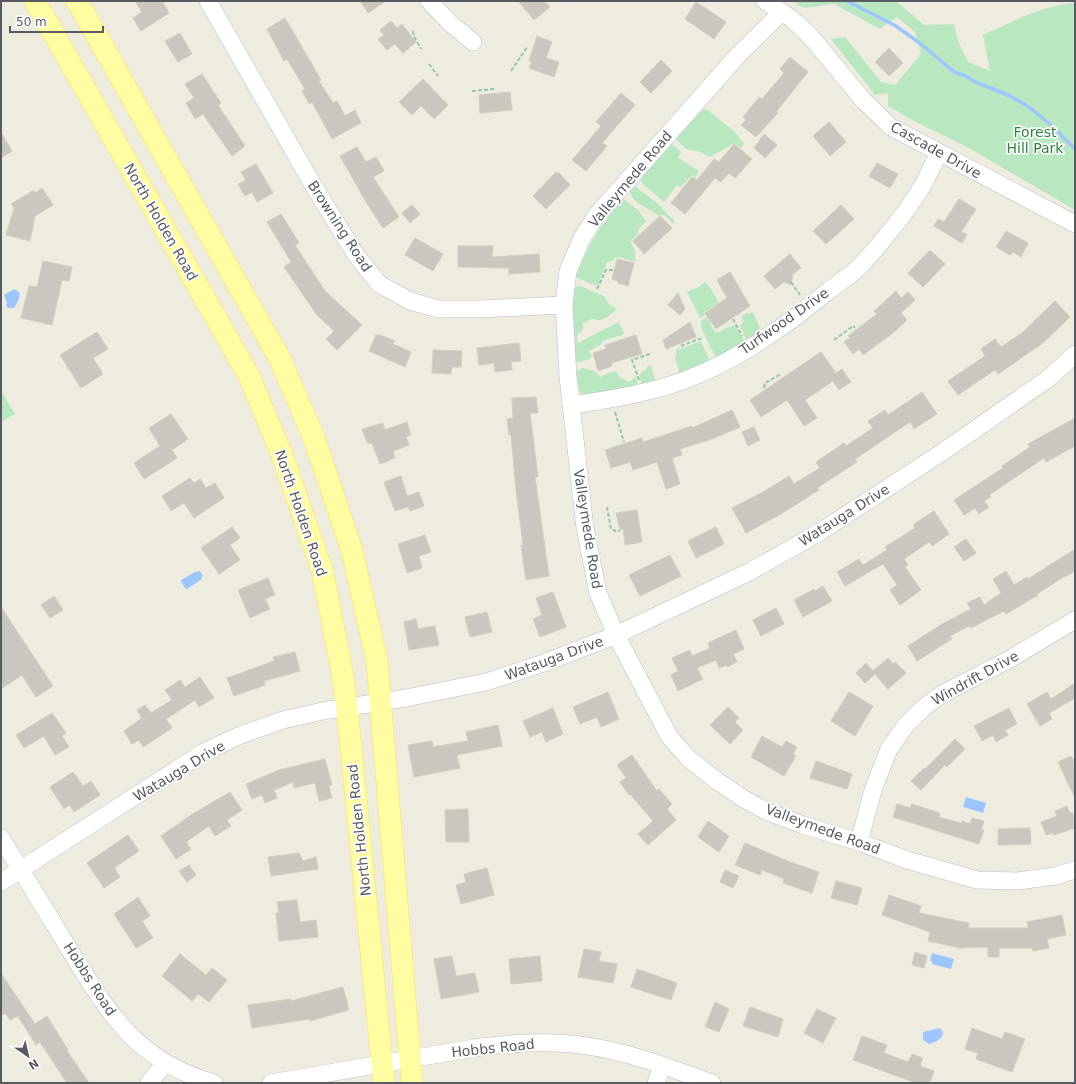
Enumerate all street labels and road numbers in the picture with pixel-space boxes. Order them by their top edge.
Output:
street label: Cascade Drive [888,118,984,182]
street label: Valleymede Road [585,127,675,231]
street label: North Holden Road [121,161,201,283]
street label: Browning Road [305,178,375,274]
street label: Turfwood Drive [736,284,832,358]
street label: North Holden Road [272,448,330,578]
street label: Valleymede Road [571,468,605,590]
street label: Watauga Drive [796,481,892,549]
street label: Watauga Drive [503,633,605,683]
street label: Windrift Drive [929,648,1021,708]
street label: Watauga Drive [130,737,228,805]
street label: North Holden Road [344,763,374,897]
street label: Valleymede Road [763,801,883,857]
street label: Hobbs Road [60,940,120,1018]
street label: Hobbs Road [451,1036,535,1060]

